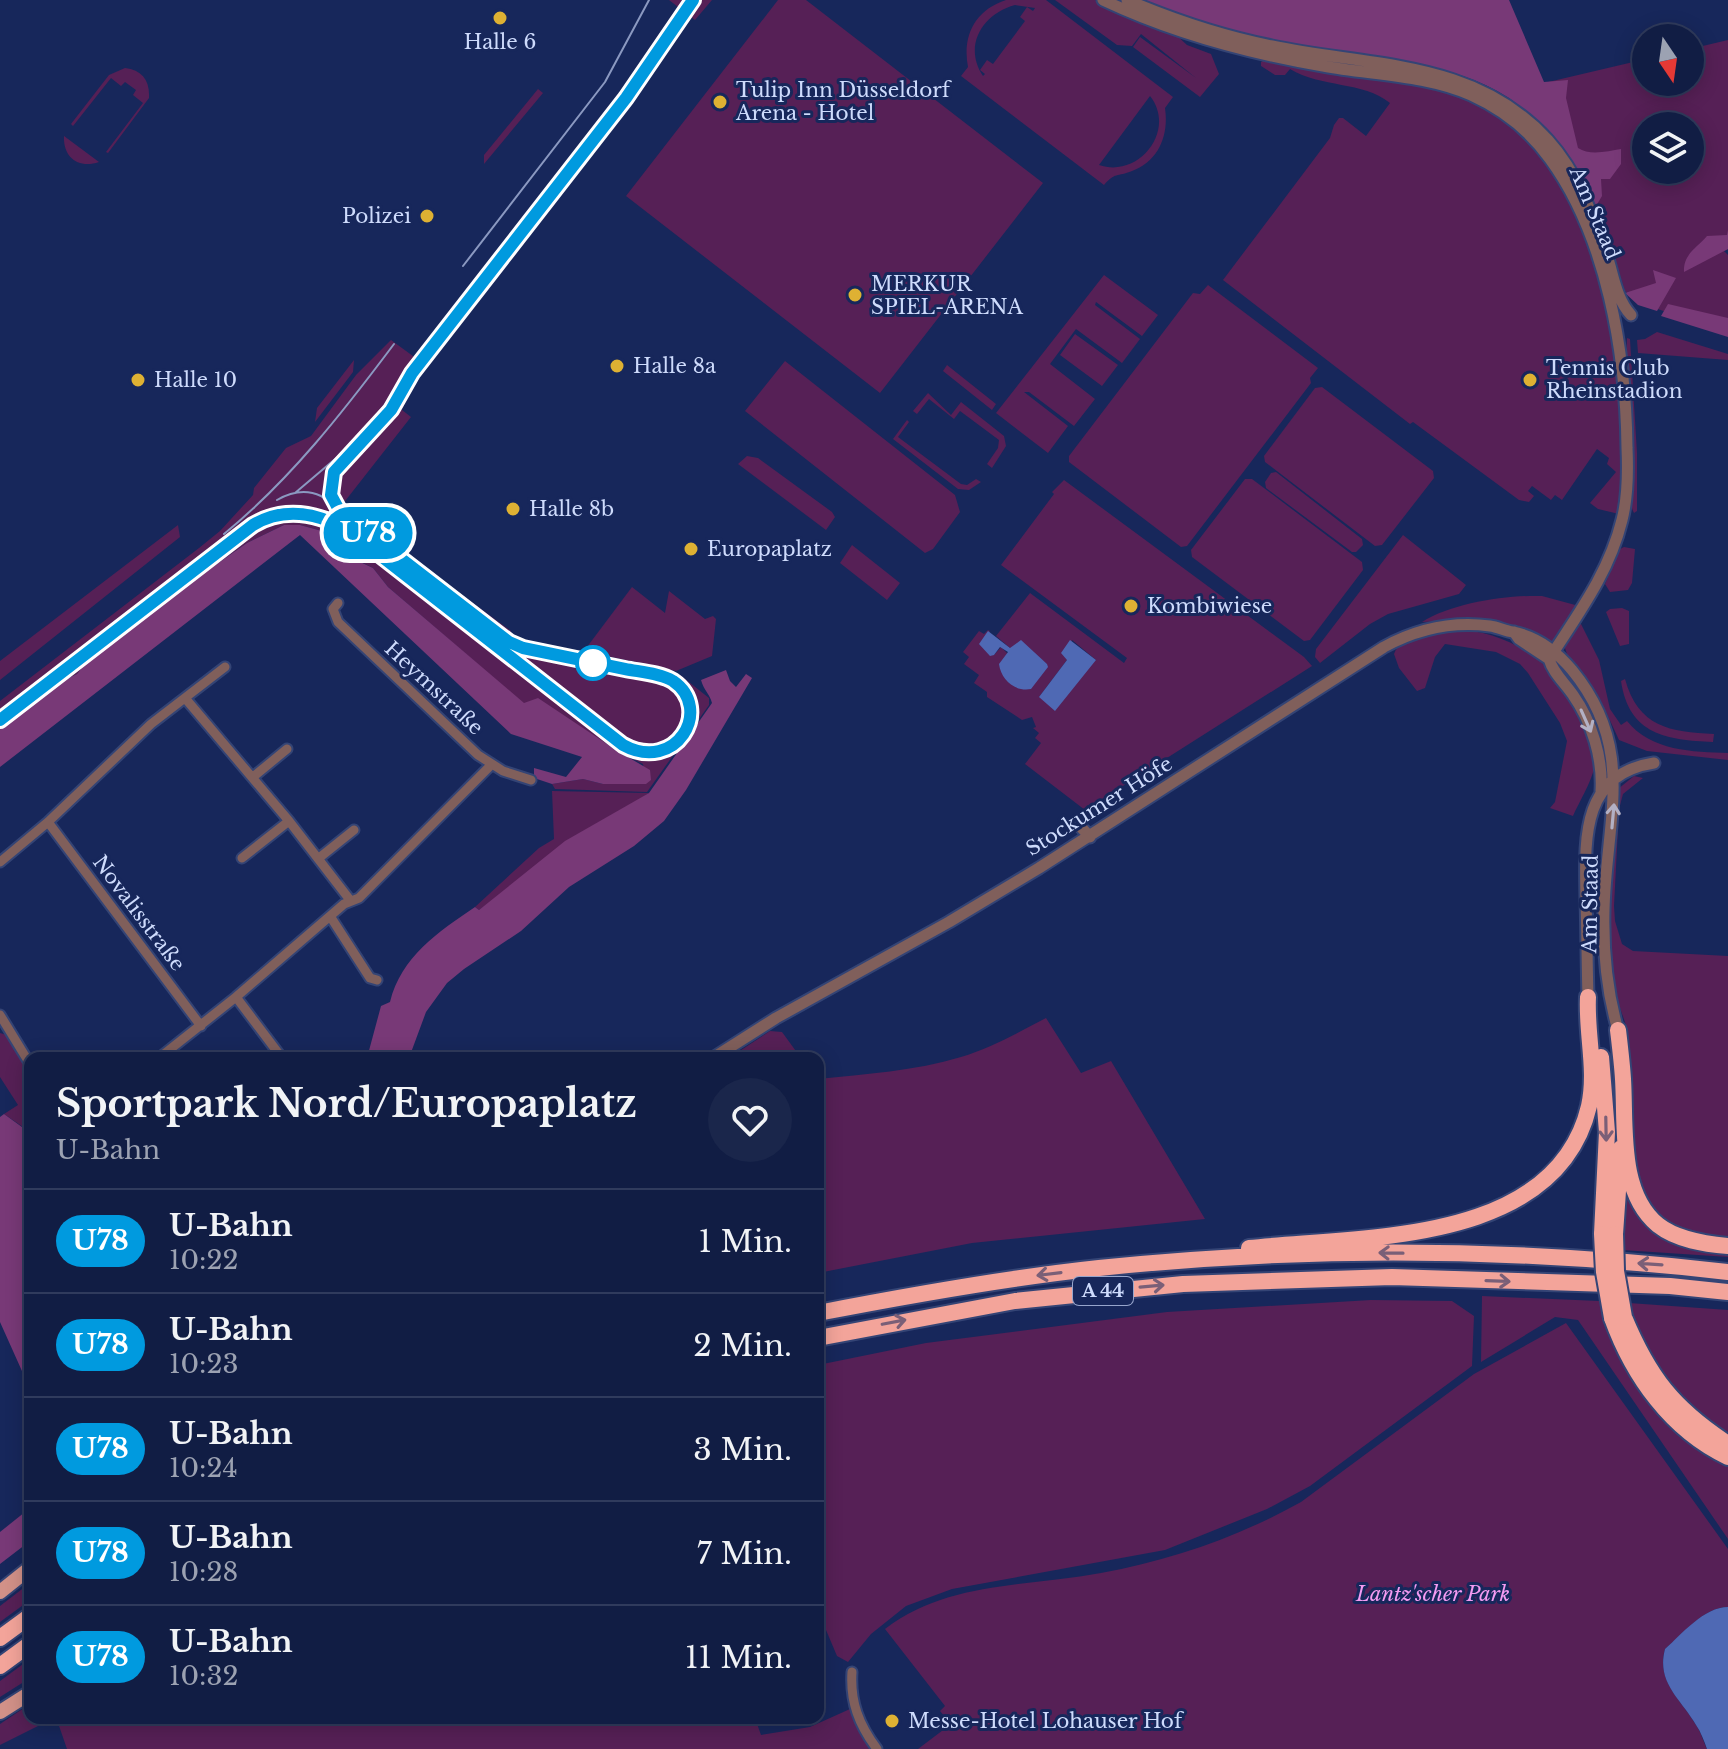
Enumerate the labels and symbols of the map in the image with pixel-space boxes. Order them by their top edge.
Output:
marker: Halle 6 [491,9,509,27]
north arrow [1632,24,1704,96]
place label: Halle 6 [464,30,536,54]
place label: Tulip Inn Düsseldorf Arena - Hotel [735,78,953,125]
marker: Tulip Inn Düsseldorf Arena - Hotel [711,93,729,111]
street label: Am Staad [1564,162,1625,263]
place label: Polizei [342,204,411,228]
marker: Polizei [418,207,436,225]
place label: MERKUR SPIEL-ARENA [871,272,1023,319]
marker: MERKUR SPIEL-ARENA [846,286,864,304]
place label: Halle 8a [633,354,717,378]
place label: Tennis Club Rheinstadion [1546,356,1683,403]
marker: Halle 8a [608,357,626,375]
place label: Halle 10 [154,368,237,392]
marker: Halle 10 [129,371,147,389]
marker: Tennis Club Rheinstadion [1521,371,1539,389]
place label: Halle 8b [529,497,614,521]
marker: Halle 8b [504,500,522,518]
line badge: U78 [322,507,414,559]
place label: Europaplatz [707,537,832,561]
marker: Europaplatz [682,540,700,558]
place label: Kombiwiese [1147,594,1272,618]
marker: Kombiwiese [1122,597,1140,615]
street label: Heymstraße [380,636,488,740]
unlabelled marker [576,646,610,680]
one-way arrow [1580,708,1595,733]
street label: Stockumer Höfe [1021,751,1177,861]
one-way arrow [1605,803,1620,830]
street label: Novalisstraße [88,851,190,975]
street label: Am Staad [1577,854,1603,955]
one-way arrow [1598,1115,1614,1142]
one-way arrow [1378,1245,1405,1261]
one-way arrow [1637,1256,1664,1271]
one-way arrow [1036,1267,1063,1282]
one-way arrow [1484,1274,1511,1289]
road number: A 44 [1073,1277,1133,1305]
one-way arrow [1138,1279,1165,1294]
one-way arrow [881,1314,907,1329]
park label: Lantz'scher Park [1355,1582,1510,1606]
place label: Messe-Hotel Lohauser Hof [908,1709,1185,1733]
marker: Messe-Hotel Lohauser Hof [883,1712,901,1730]

